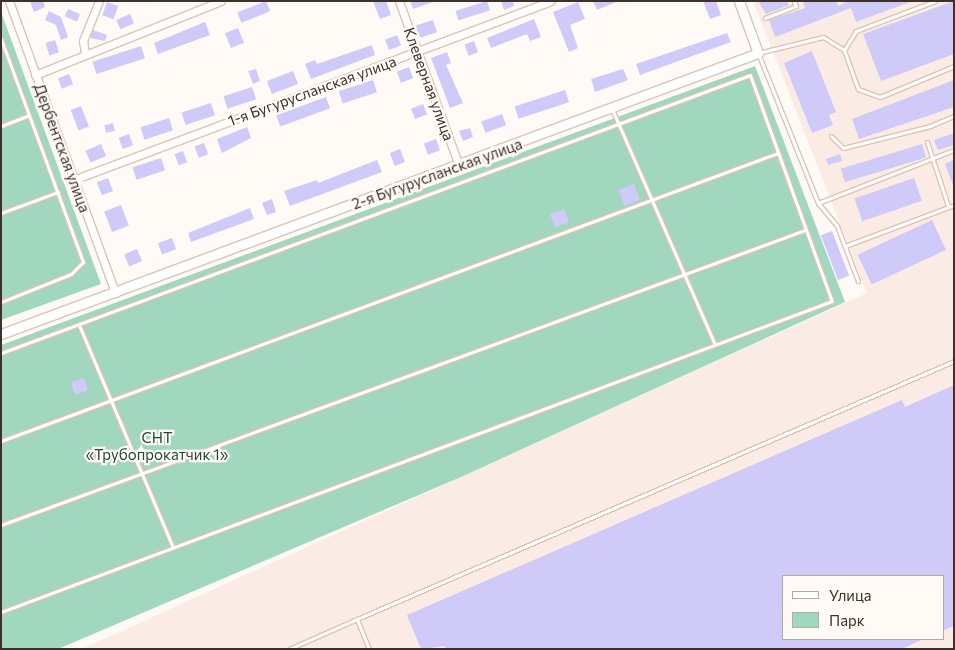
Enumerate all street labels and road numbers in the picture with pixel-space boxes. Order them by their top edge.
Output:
street label: Клеверная улица [400,25,458,143]
street label: 1-я Бугурусланская улица [225,52,399,130]
street label: Дербентская улица [30,81,94,215]
street label: 2-я Бугурусланская улица [349,135,525,213]

